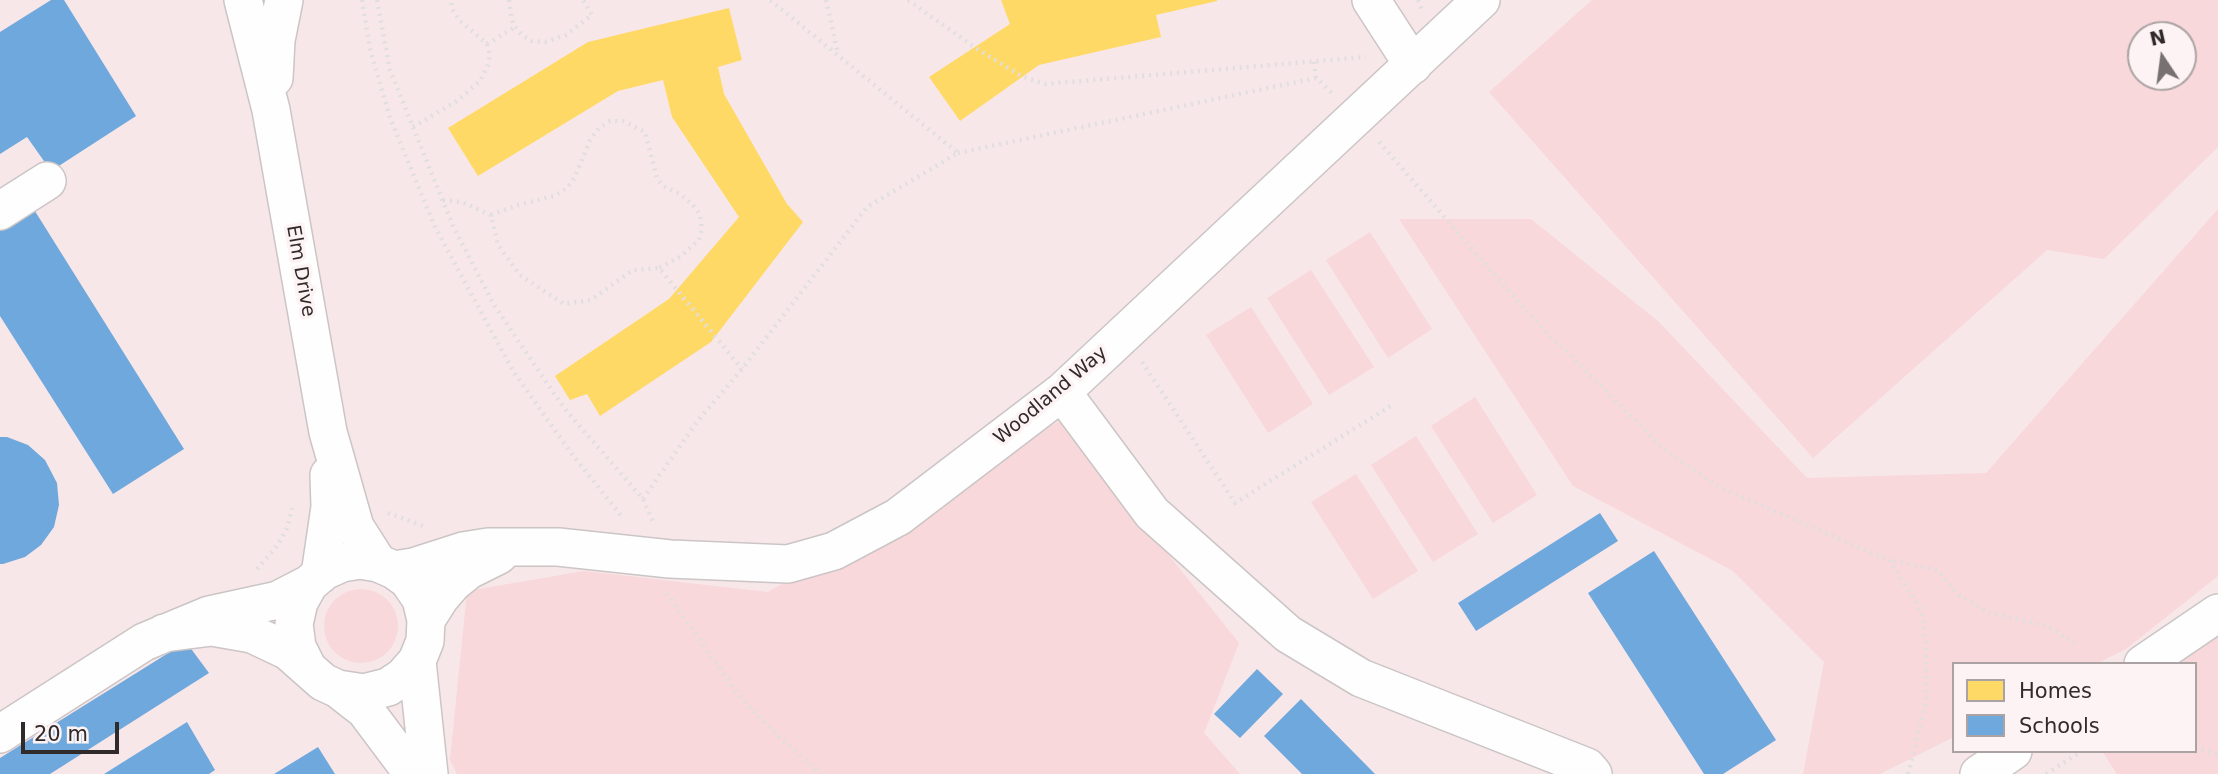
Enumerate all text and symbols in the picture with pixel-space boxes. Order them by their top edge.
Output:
north arrow [2127,21,2197,91]
text: N [2148,25,2168,50]
street label: Elm Drive [281,223,319,319]
street label: Woodland Way [990,342,1112,450]
legend [1952,662,2197,753]
text: Homes [2019,679,2092,703]
scale bar [24,708,122,752]
text: Schools [2019,714,2100,738]
text: 20 m [34,722,88,746]

